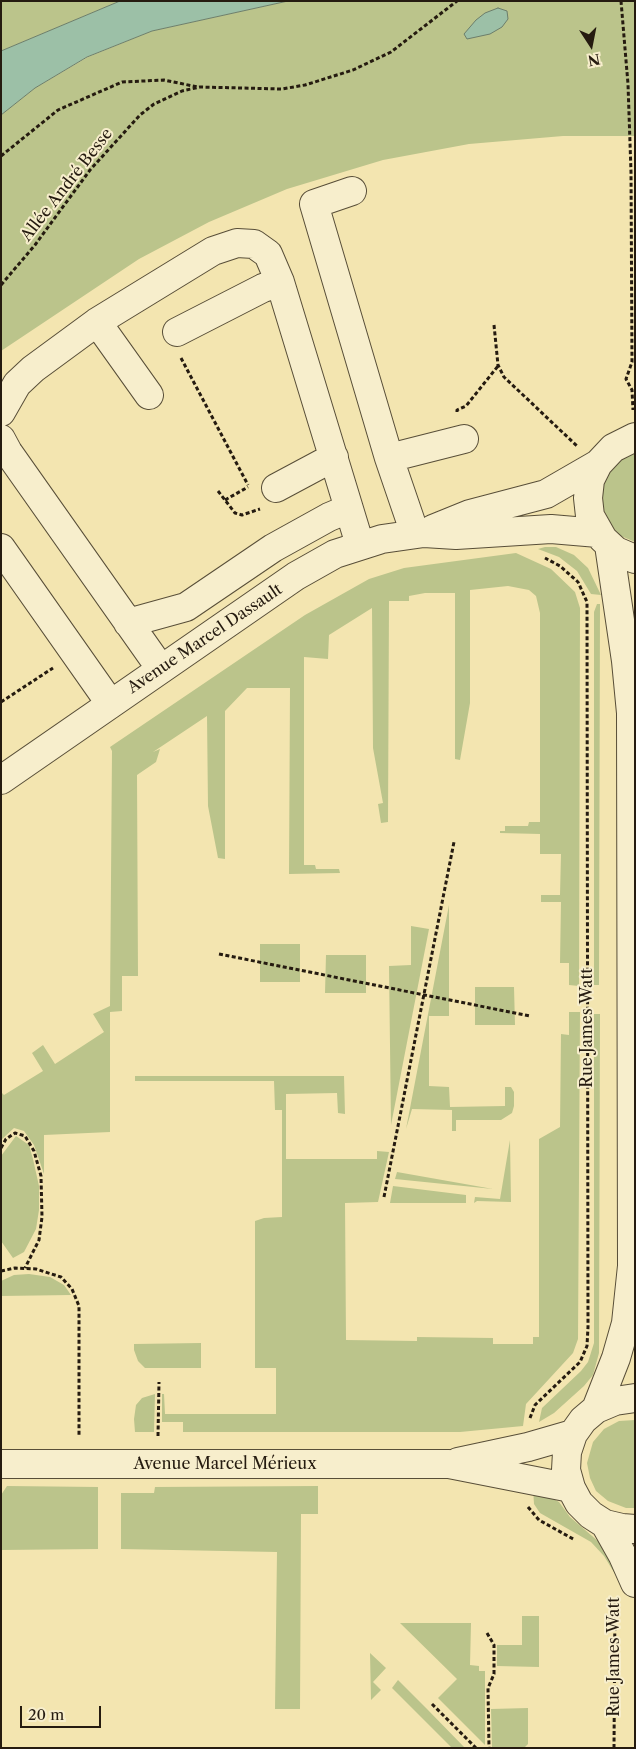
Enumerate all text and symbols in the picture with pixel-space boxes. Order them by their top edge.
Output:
north arrow [566,20,616,70]
text: N [586,50,602,70]
street label: Allée André Besse [17,125,117,245]
street label: Avenue Marcel Dassault [124,580,286,698]
street label: Rue James Watt [577,968,597,1088]
street label: Avenue Marcel Mérieux [133,1454,317,1474]
street label: Rue James Watt [604,1597,624,1717]
scale bar [22,1696,104,1728]
text: 20 m [28,1705,64,1724]

